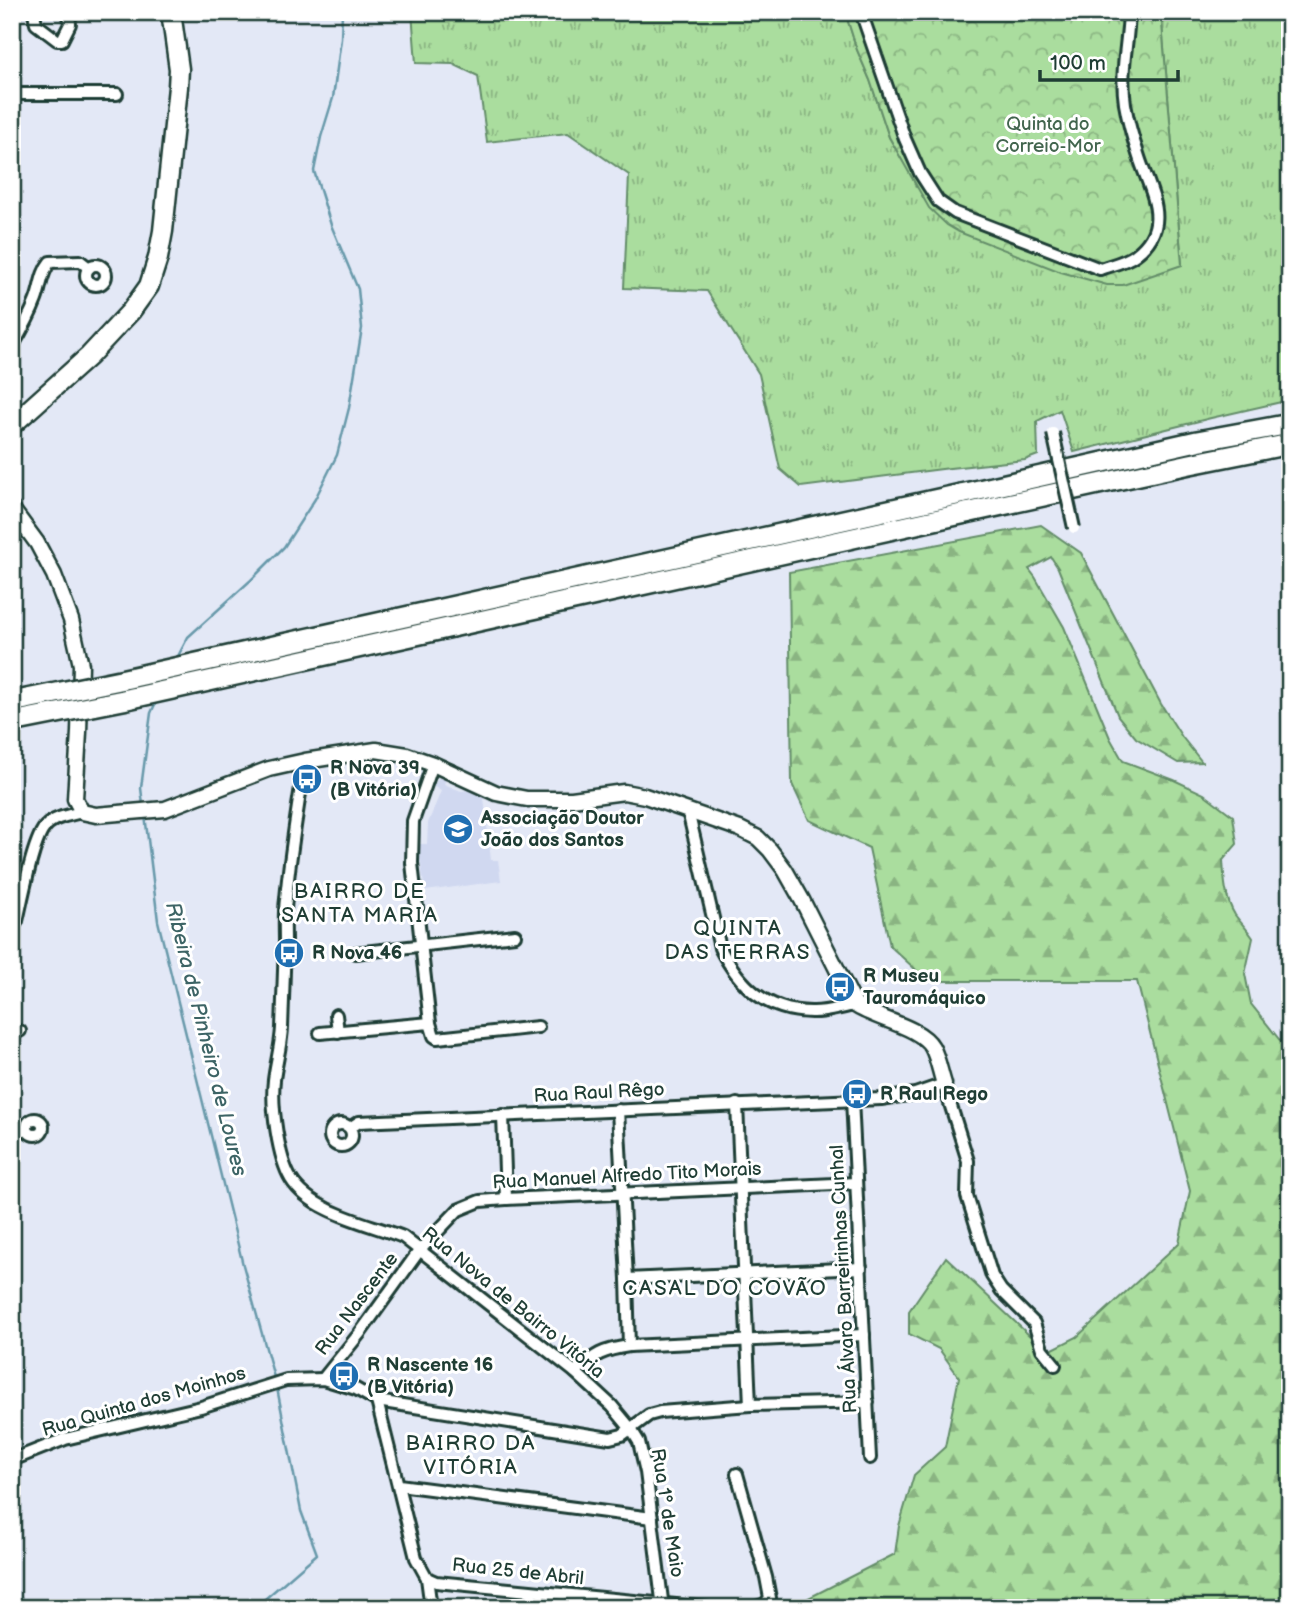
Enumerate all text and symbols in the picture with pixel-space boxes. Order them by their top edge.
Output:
scale bar [1040,38,1178,82]
text: 100 m [1050,51,1106,76]
park label: Quinta do Correio-Mor [995,113,1102,158]
place label: R Nova 39 (B Vitória) [330,757,420,802]
bus stop icon: R Nova 39 (B Vitória) [290,762,324,796]
place label: Associação Doutor João dos Santos [480,807,644,852]
school or university icon: Associação Doutor João dos Santos [441,812,475,846]
district label: BAIRRO DE SANTA MARIA [281,879,439,928]
water label: Ribeira de Pinheiro de Loures [160,899,252,1179]
district label: QUINTA DAS TERRAS [664,916,812,965]
bus stop icon: R Nova 46 [272,936,306,970]
place label: R Nova 46 [312,942,402,965]
place label: R Museu Tauromáquico [863,965,986,1010]
bus stop icon: R Museu Tauromáquico [823,970,857,1004]
bus stop icon: R Raul Rego [840,1077,874,1111]
street label: Rua Raul Rêgo [533,1078,665,1108]
place label: R Raul Rego [880,1083,988,1106]
street label: Rua Álvaro Barreirinhas Cunhal [824,1144,863,1414]
street label: Rua Manuel Alfredo Tito Morais [492,1157,762,1195]
street label: Rua Nova de Bairro Vitória [417,1222,609,1384]
street label: Rua Nascente [311,1248,403,1360]
district label: CASAL DO COVÃO [622,1276,828,1301]
place label: R Nascente 16 (B Vitória) [367,1354,493,1399]
bus stop icon: R Nascente 16 (B Vitória) [327,1359,361,1393]
street label: Rua Quinta dos Moinhos [39,1362,249,1442]
district label: BAIRRO DA VITÓRIA [406,1431,536,1480]
street label: Rua 1º de Maio [645,1447,689,1579]
street label: Rua 25 de Abril [451,1554,585,1590]

